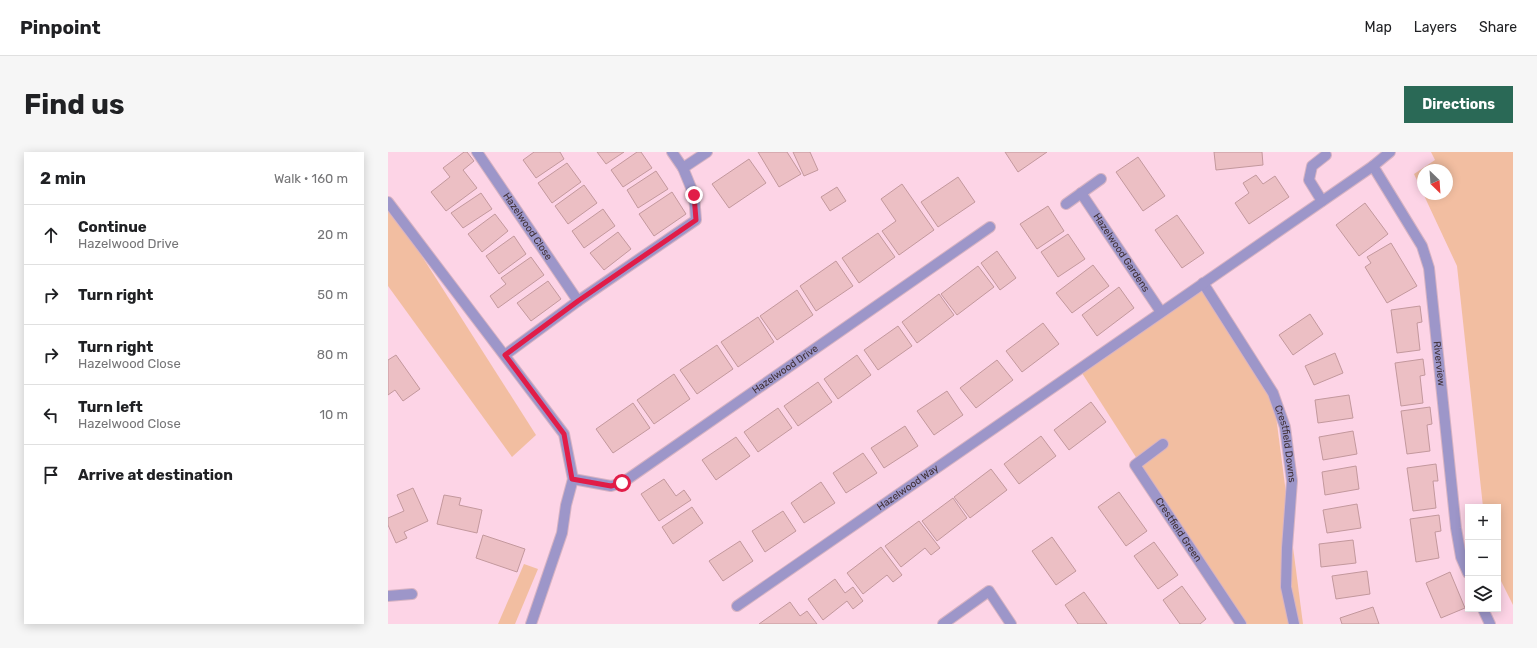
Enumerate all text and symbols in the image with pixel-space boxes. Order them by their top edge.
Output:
text: Pinpoint [20,16,101,39]
text: Map [1365,19,1392,36]
text: Layers [1414,19,1457,36]
text: Share [1479,19,1517,36]
button: Directions [1404,86,1513,123]
text: Find us [24,88,124,121]
north arrow [1417,164,1453,200]
text: 2 min [40,168,86,188]
text: Walk · 160 m [274,171,348,186]
route end [685,186,703,204]
street label: Hazelwood Close [500,190,555,263]
street label: Hazelwood Gardens [1090,211,1152,294]
text: Continue [78,218,147,236]
icon: ahead [40,224,62,246]
text: 20 m [317,227,348,242]
text: Hazelwood Drive [78,236,179,251]
icon: right [40,284,62,306]
text: Turn right [78,286,153,304]
text: 50 m [317,287,348,302]
text: Turn right [78,338,153,356]
street label: Riverview [1431,340,1447,387]
street label: Hazelwood Drive [750,342,821,396]
icon: right [40,344,62,366]
text: 80 m [317,347,348,362]
text: Hazelwood Close [78,356,181,371]
text: Turn left [78,398,143,416]
icon: left [40,404,62,426]
street label: Crestfield Downs [1272,404,1298,483]
text: 10 m [319,407,348,422]
text: Hazelwood Close [78,416,181,431]
street label: Hazelwood Way [875,462,942,513]
icon: arrive [40,464,62,486]
text: Arrive at destination [78,466,233,484]
route start [613,474,631,492]
street label: Crestfield Green [1153,495,1204,564]
map controls [1465,504,1501,612]
button: + [1465,504,1501,540]
button: − [1465,540,1501,576]
button: layers [1465,576,1501,612]

